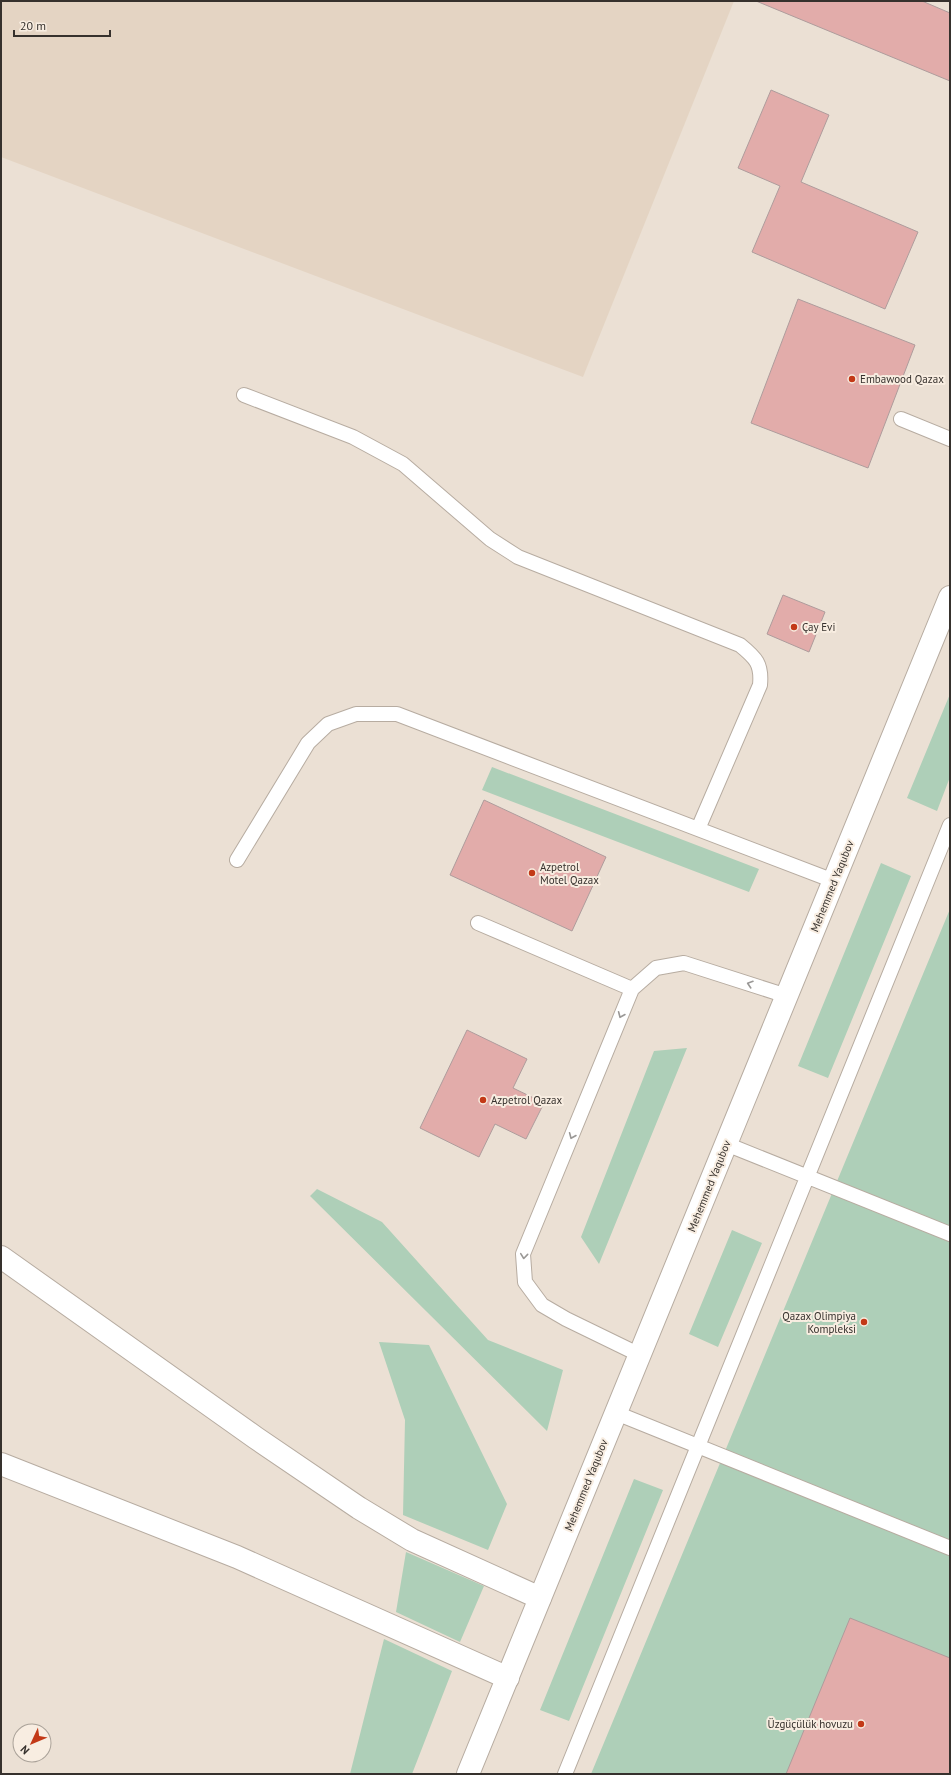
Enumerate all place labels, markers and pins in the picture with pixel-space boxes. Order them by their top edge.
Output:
place label: Embawood Qazax [860,372,944,386]
marker: Embawood Qazax [847,374,857,384]
place label: Çay Evi [802,620,835,634]
marker: Çay Evi [789,622,799,632]
place label: Azpetrol Motel Qazax [540,860,599,887]
marker: Azpetrol Motel Qazax [527,868,537,878]
place label: Azpetrol Qazax [491,1093,563,1107]
marker: Azpetrol Qazax [478,1095,488,1105]
place label: Qazax Olimpiya Kompleksi [782,1309,856,1336]
marker: Qazax Olimpiya Kompleksi [859,1317,869,1327]
place label: Üzgüçülük hovuzu [767,1717,853,1731]
marker: Üzgüçülük hovuzu [856,1719,866,1729]

